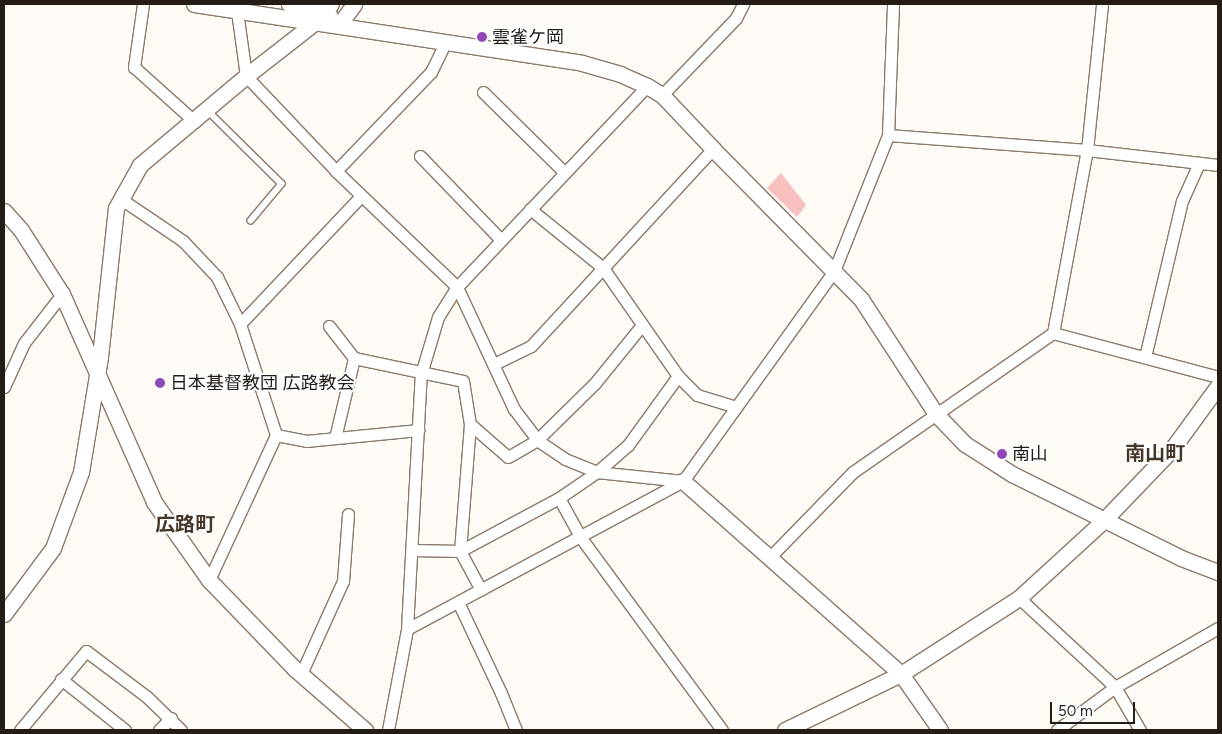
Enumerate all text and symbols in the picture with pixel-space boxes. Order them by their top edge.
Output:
place label: 雲雀ケ岡 [492,26,564,48]
marker: 雲雀ケ岡 [476,31,488,43]
place label: 日本基督教団 広路教会 [170,372,354,394]
marker: 日本基督教団 広路教会 [154,377,166,389]
district label: 南山町 [1125,441,1185,465]
place label: 南山 [1012,443,1048,465]
marker: 南山 [996,448,1008,460]
district label: 広路町 [155,512,215,536]
scale bar [1052,692,1137,724]
text: 50 m [1058,702,1093,720]

